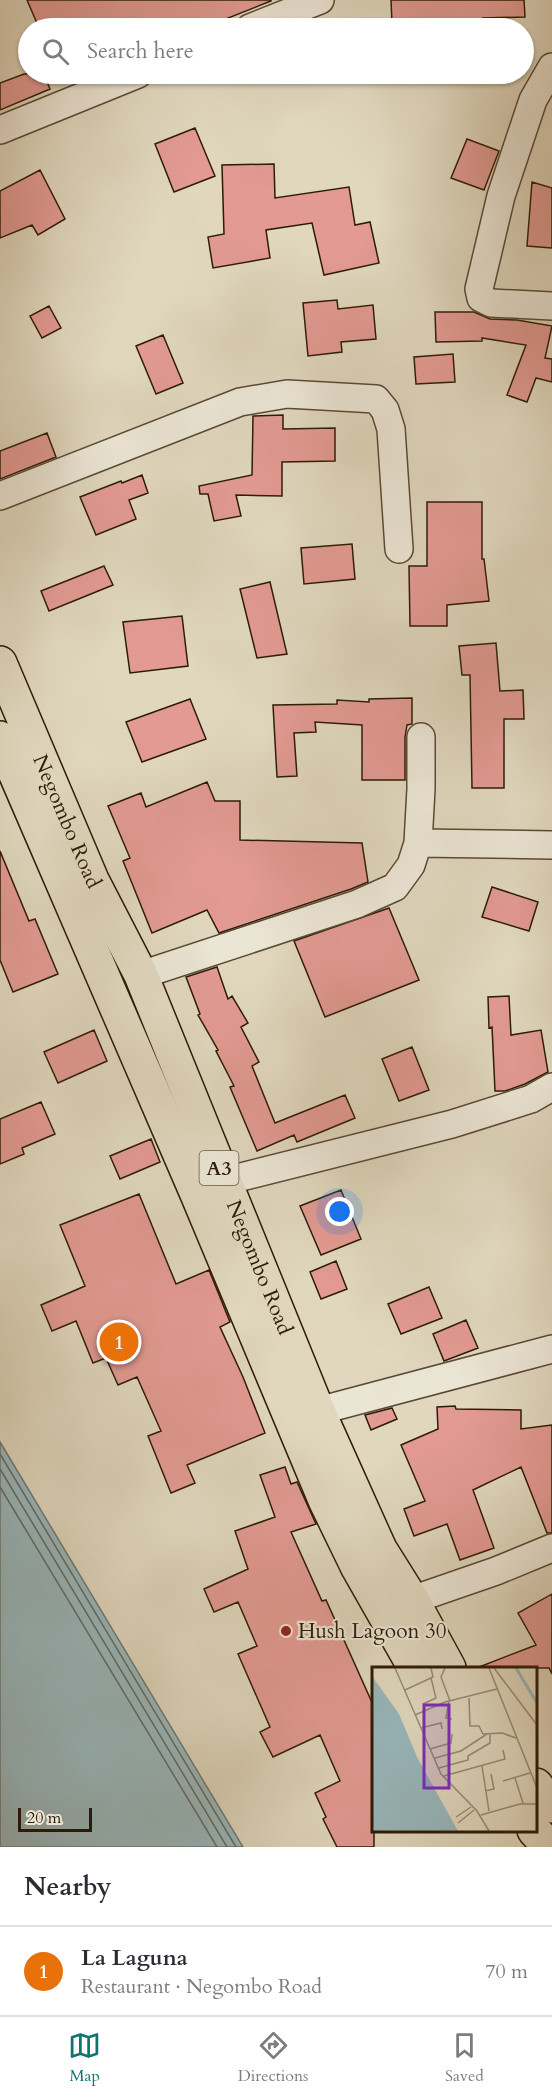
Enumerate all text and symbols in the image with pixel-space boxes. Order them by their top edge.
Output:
search box [18,18,534,84]
icon: search [39,35,72,68]
text: Search here [87,36,194,66]
street label: Negombo Road [26,750,108,894]
road number: A3 [200,1151,238,1185]
street label: Negombo Road [219,1196,300,1339]
your location [325,1197,354,1226]
pin: 1 [100,1320,138,1364]
place label: Hush Lagoon 30 [298,1617,447,1646]
marker: Hush Lagoon 30 [279,1624,293,1638]
inset map [372,1667,537,1832]
scale bar [18,1805,92,1832]
text: 20 m [27,1807,61,1829]
text: Nearby [24,1869,112,1904]
text: La Laguna [81,1943,188,1973]
text: 1 [38,1958,49,1985]
text: 70 m [485,1958,528,1985]
text: Restaurant · Negombo Road [81,1973,322,2000]
tab: Map [68,2029,101,2087]
tab: Directions [238,2029,308,2087]
tab: Saved [445,2029,484,2087]

